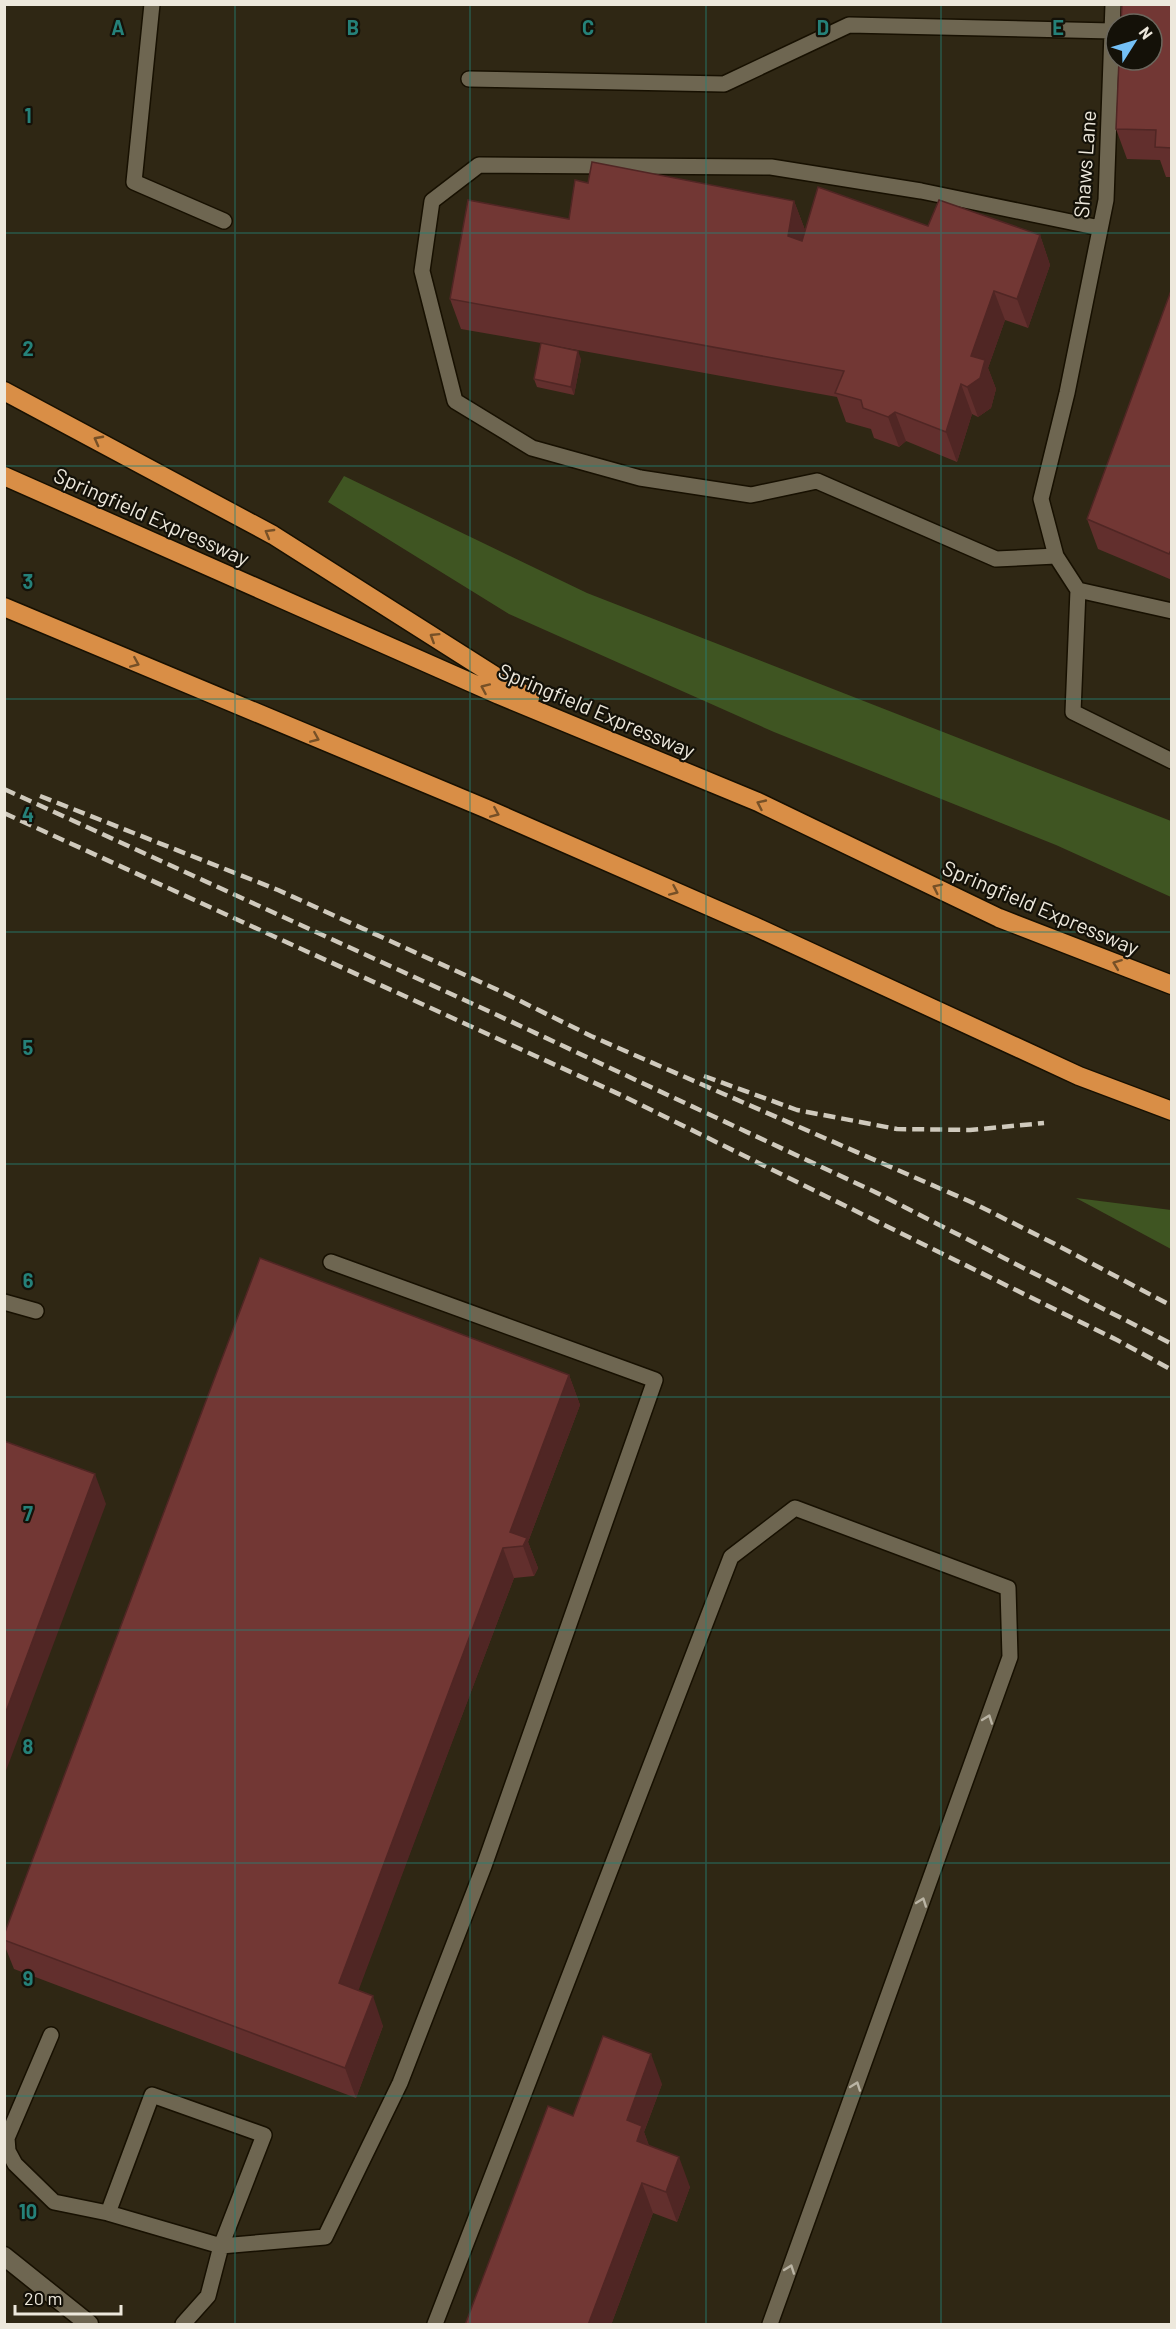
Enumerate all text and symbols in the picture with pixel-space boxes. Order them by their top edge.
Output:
north arrow [1104,12,1164,72]
text: A [111,15,125,39]
text: B [347,15,359,39]
text: C [582,15,594,39]
text: D [817,15,829,39]
text: E [1052,15,1064,39]
text: N [1136,23,1157,43]
text: 1 [24,103,32,127]
street label: Shaws Lane [1068,109,1100,219]
text: 2 [22,336,34,360]
one-way arrow [94,436,104,447]
street label: Springfield Expressway [50,462,254,571]
one-way arrow [265,529,276,540]
text: 3 [23,569,33,593]
one-way arrow [430,633,440,645]
one-way arrow [129,656,140,668]
street label: Springfield Expressway [495,657,699,763]
one-way arrow [480,684,491,696]
one-way arrow [309,731,320,743]
one-way arrow [757,799,768,811]
text: 4 [22,802,34,826]
one-way arrow [489,806,500,818]
street label: Springfield Expressway [939,854,1143,960]
one-way arrow [668,884,679,896]
one-way arrow [933,884,944,896]
one-way arrow [1112,958,1123,971]
text: 5 [23,1035,34,1059]
text: 6 [23,1268,34,1292]
text: 7 [23,1501,33,1525]
one-way arrow [980,1714,993,1725]
text: 8 [23,1734,34,1758]
one-way arrow [914,1898,927,1908]
text: 9 [23,1966,33,1990]
one-way arrow [849,2081,861,2092]
text: 10 [19,2199,37,2223]
one-way arrow [783,2265,796,2275]
scale bar [15,2278,122,2316]
text: 20 m [24,2287,62,2309]

